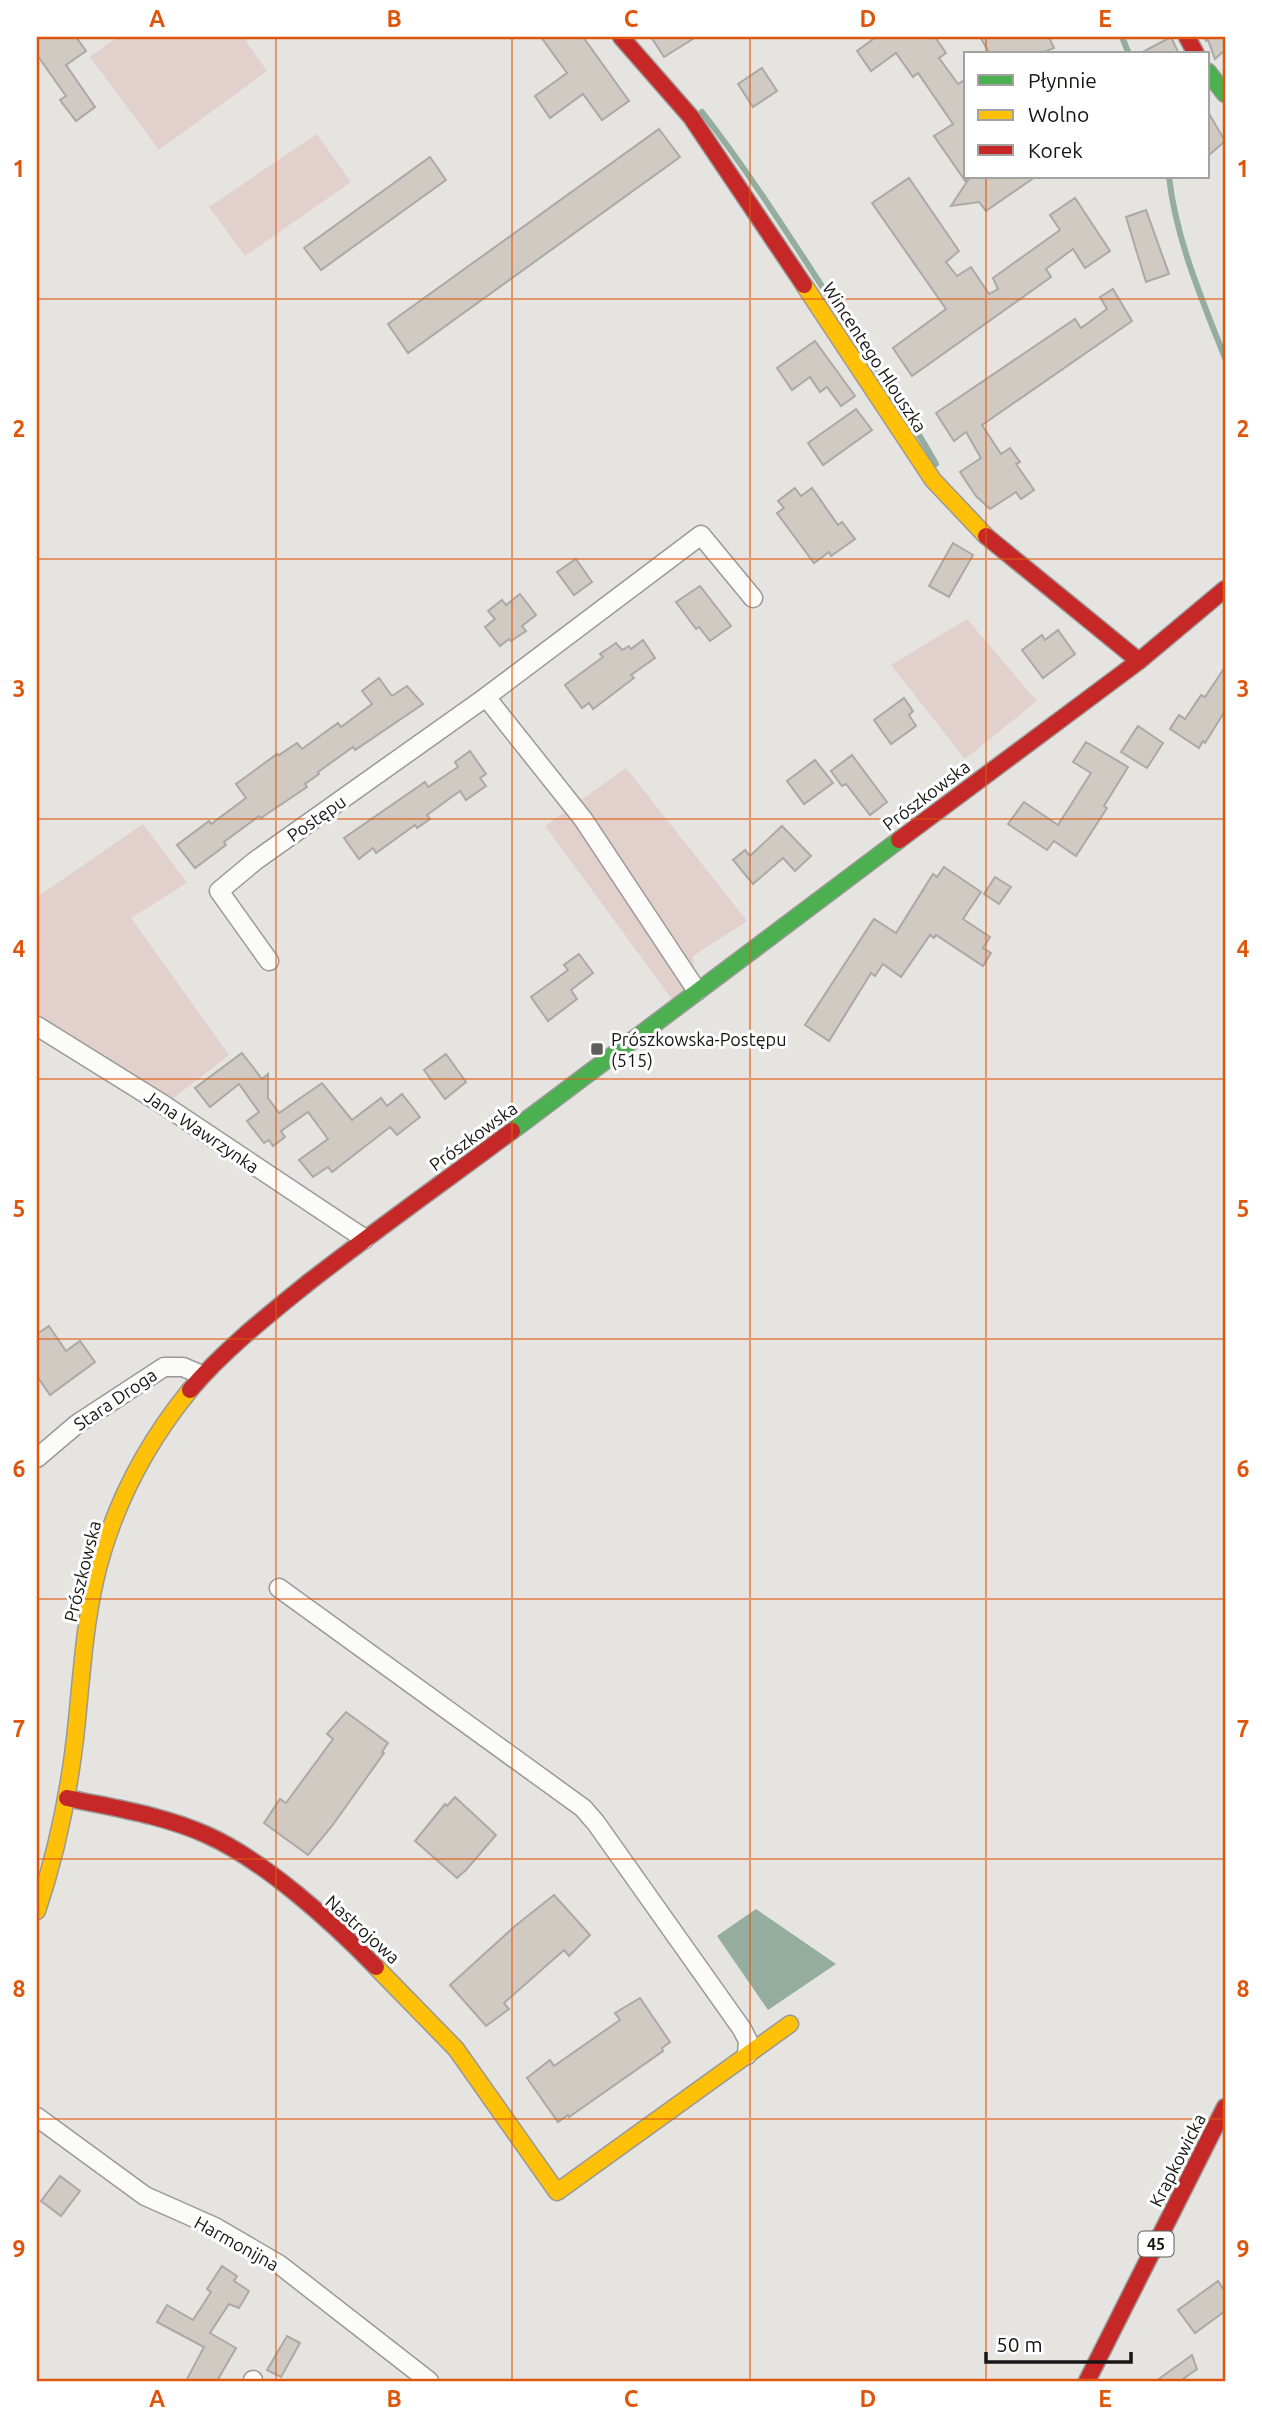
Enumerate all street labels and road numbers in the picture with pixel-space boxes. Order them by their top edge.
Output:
street label: Wincentego Hlouszka [819,278,931,436]
street label: Prószkowska [879,756,973,834]
street label: Postępu [283,791,349,845]
street label: Jana Wawrzynka [141,1085,263,1177]
street label: Prószkowska [425,1097,521,1175]
street label: Stara Droga [70,1364,160,1434]
street label: Prószkowska [60,1518,104,1624]
street label: Nastrojowa [322,1891,404,1967]
street label: Krapkowicka [1145,2110,1209,2210]
street label: Harmonijna [191,2212,283,2274]
road number: 45 [1138,2232,1174,2256]

